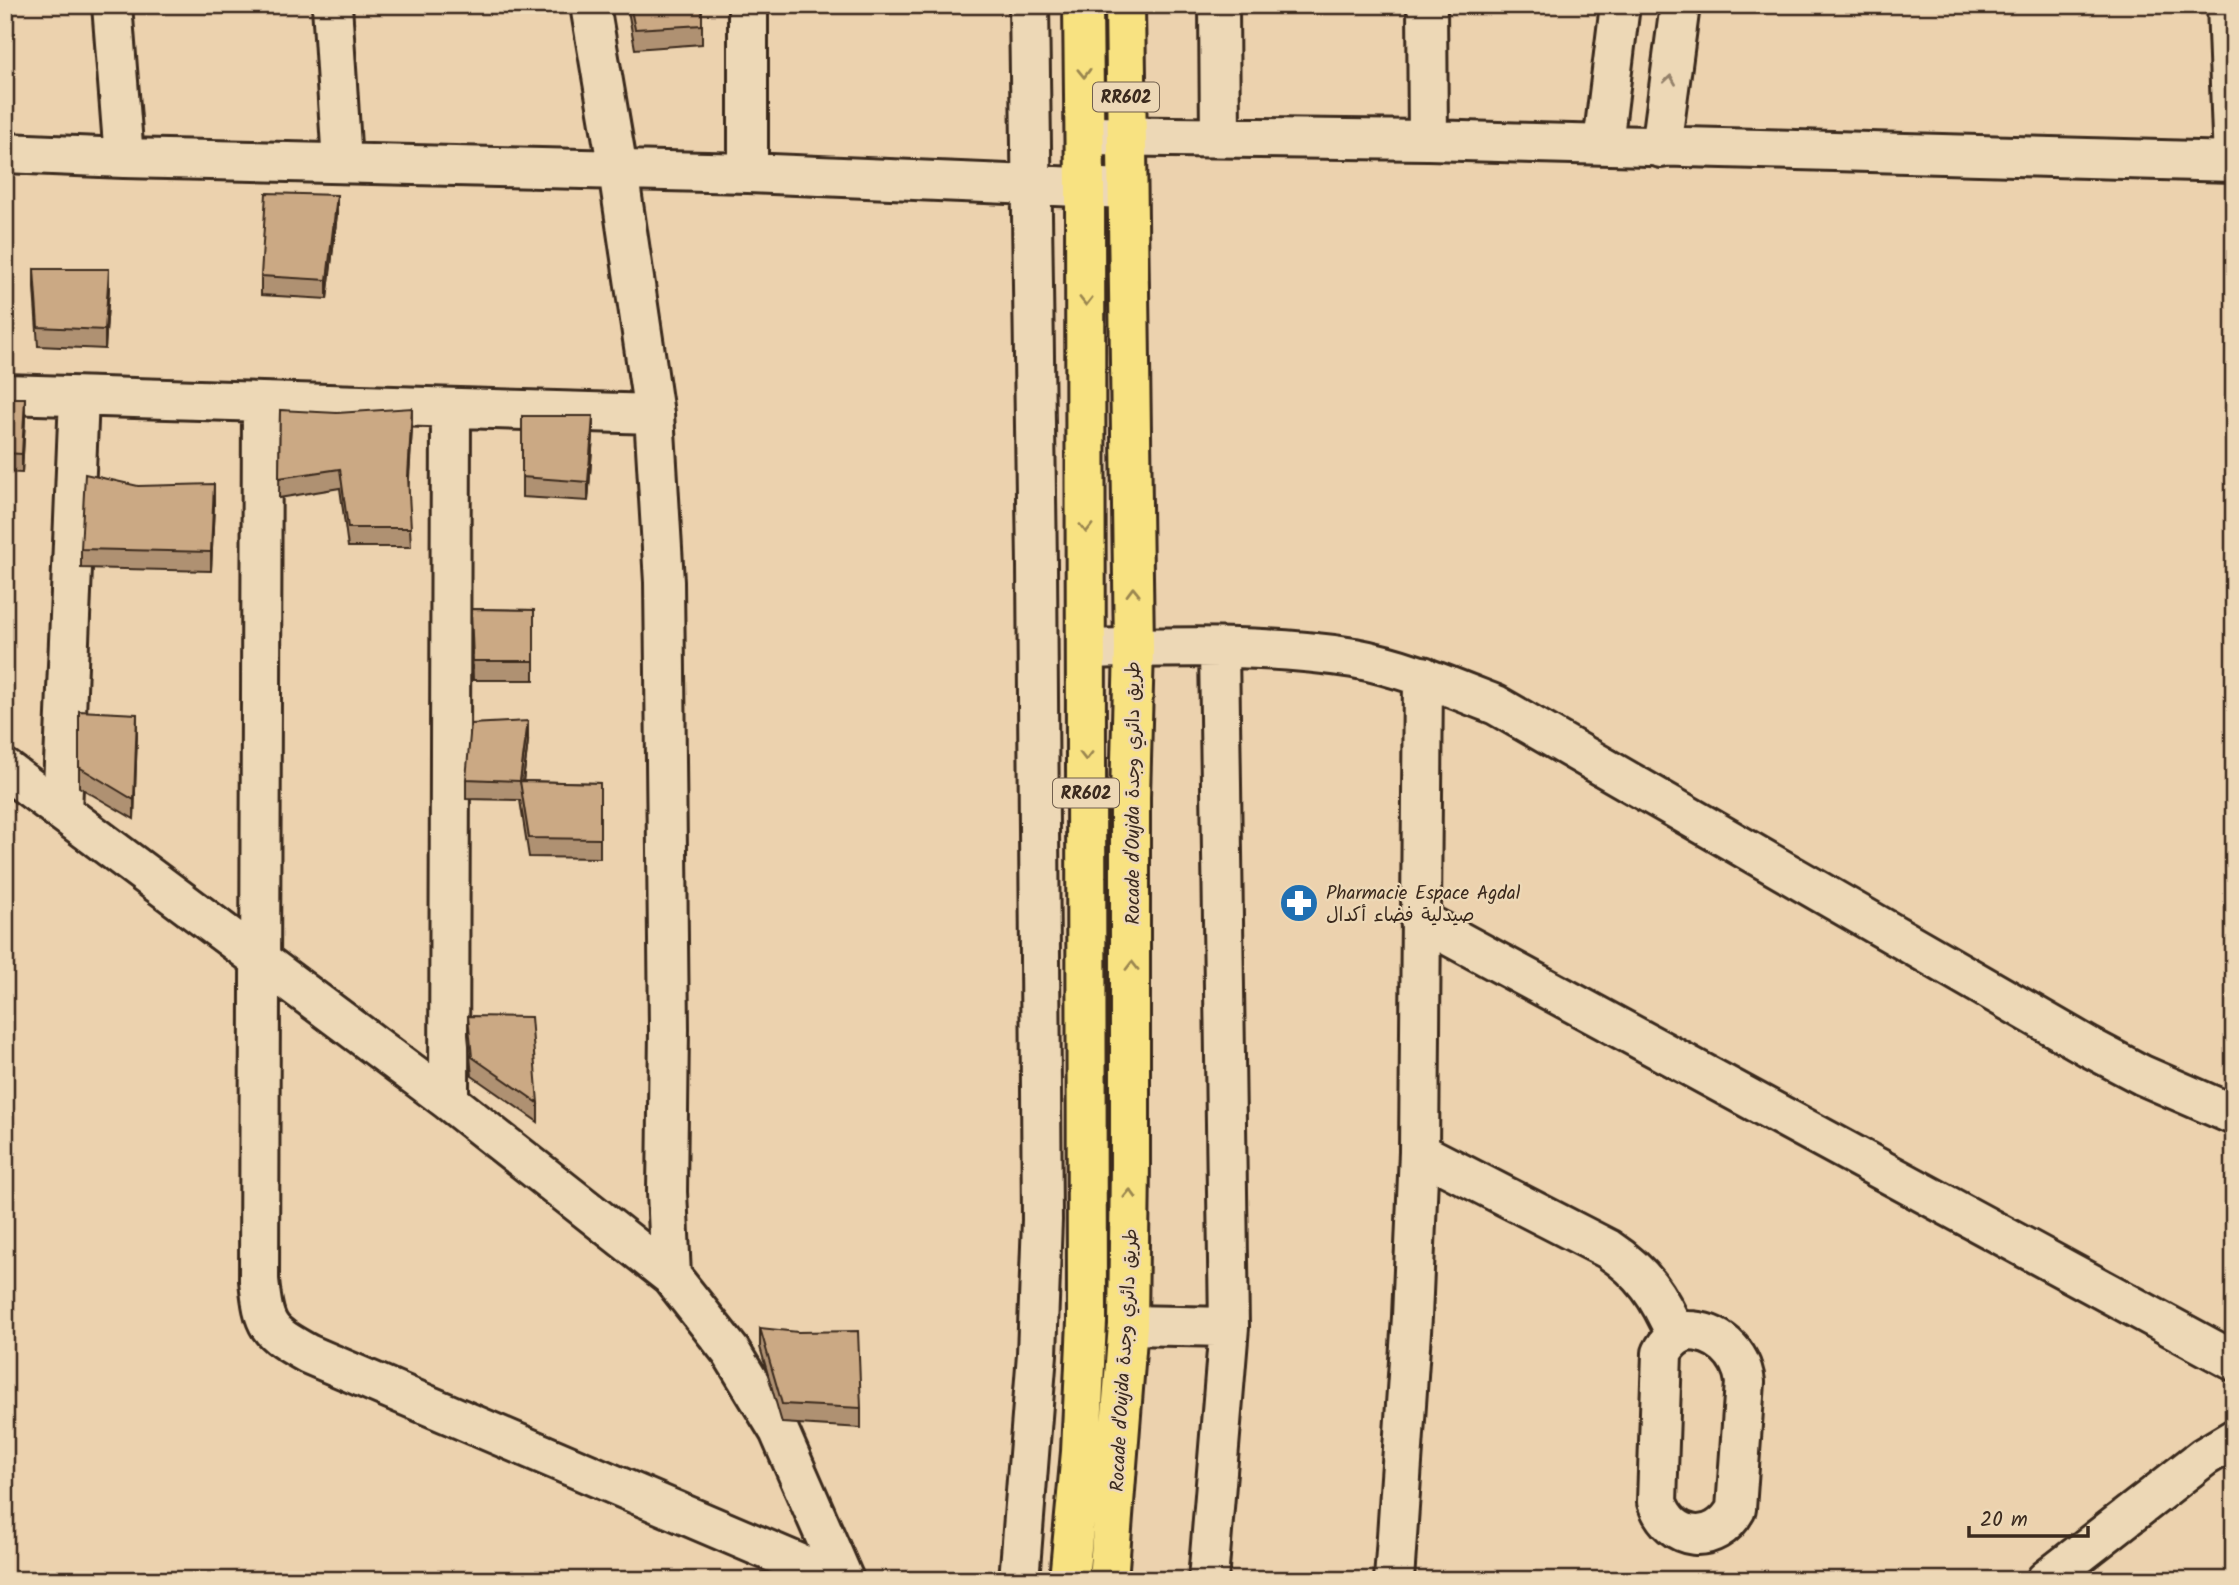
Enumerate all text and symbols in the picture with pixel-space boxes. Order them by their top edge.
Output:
one-way arrow [1076,69,1092,79]
one-way arrow [1663,74,1678,86]
road number: RR602 [1093,82,1159,112]
one-way arrow [1078,296,1094,307]
one-way arrow [1078,524,1094,534]
one-way arrow [1125,586,1140,597]
street label: Rocade d'Oujda طريق دائري وجدة [1119,661,1149,925]
one-way arrow [1078,751,1094,762]
road number: RR602 [1053,778,1119,808]
place label: Pharmacie Espace Agdal صيدلية فضاء أكدال [1326,879,1521,931]
pharmacy icon: Pharmacie Espace Agdal صيدلية فضاء أكدال [1278,882,1320,924]
one-way arrow [1124,961,1139,972]
one-way arrow [1122,1188,1138,1199]
street label: Rocade d'Oujda طريق دائري وجدة [1103,1228,1147,1493]
scale bar [1969,1494,2088,1538]
text: 20 m [1980,1504,2028,1537]

